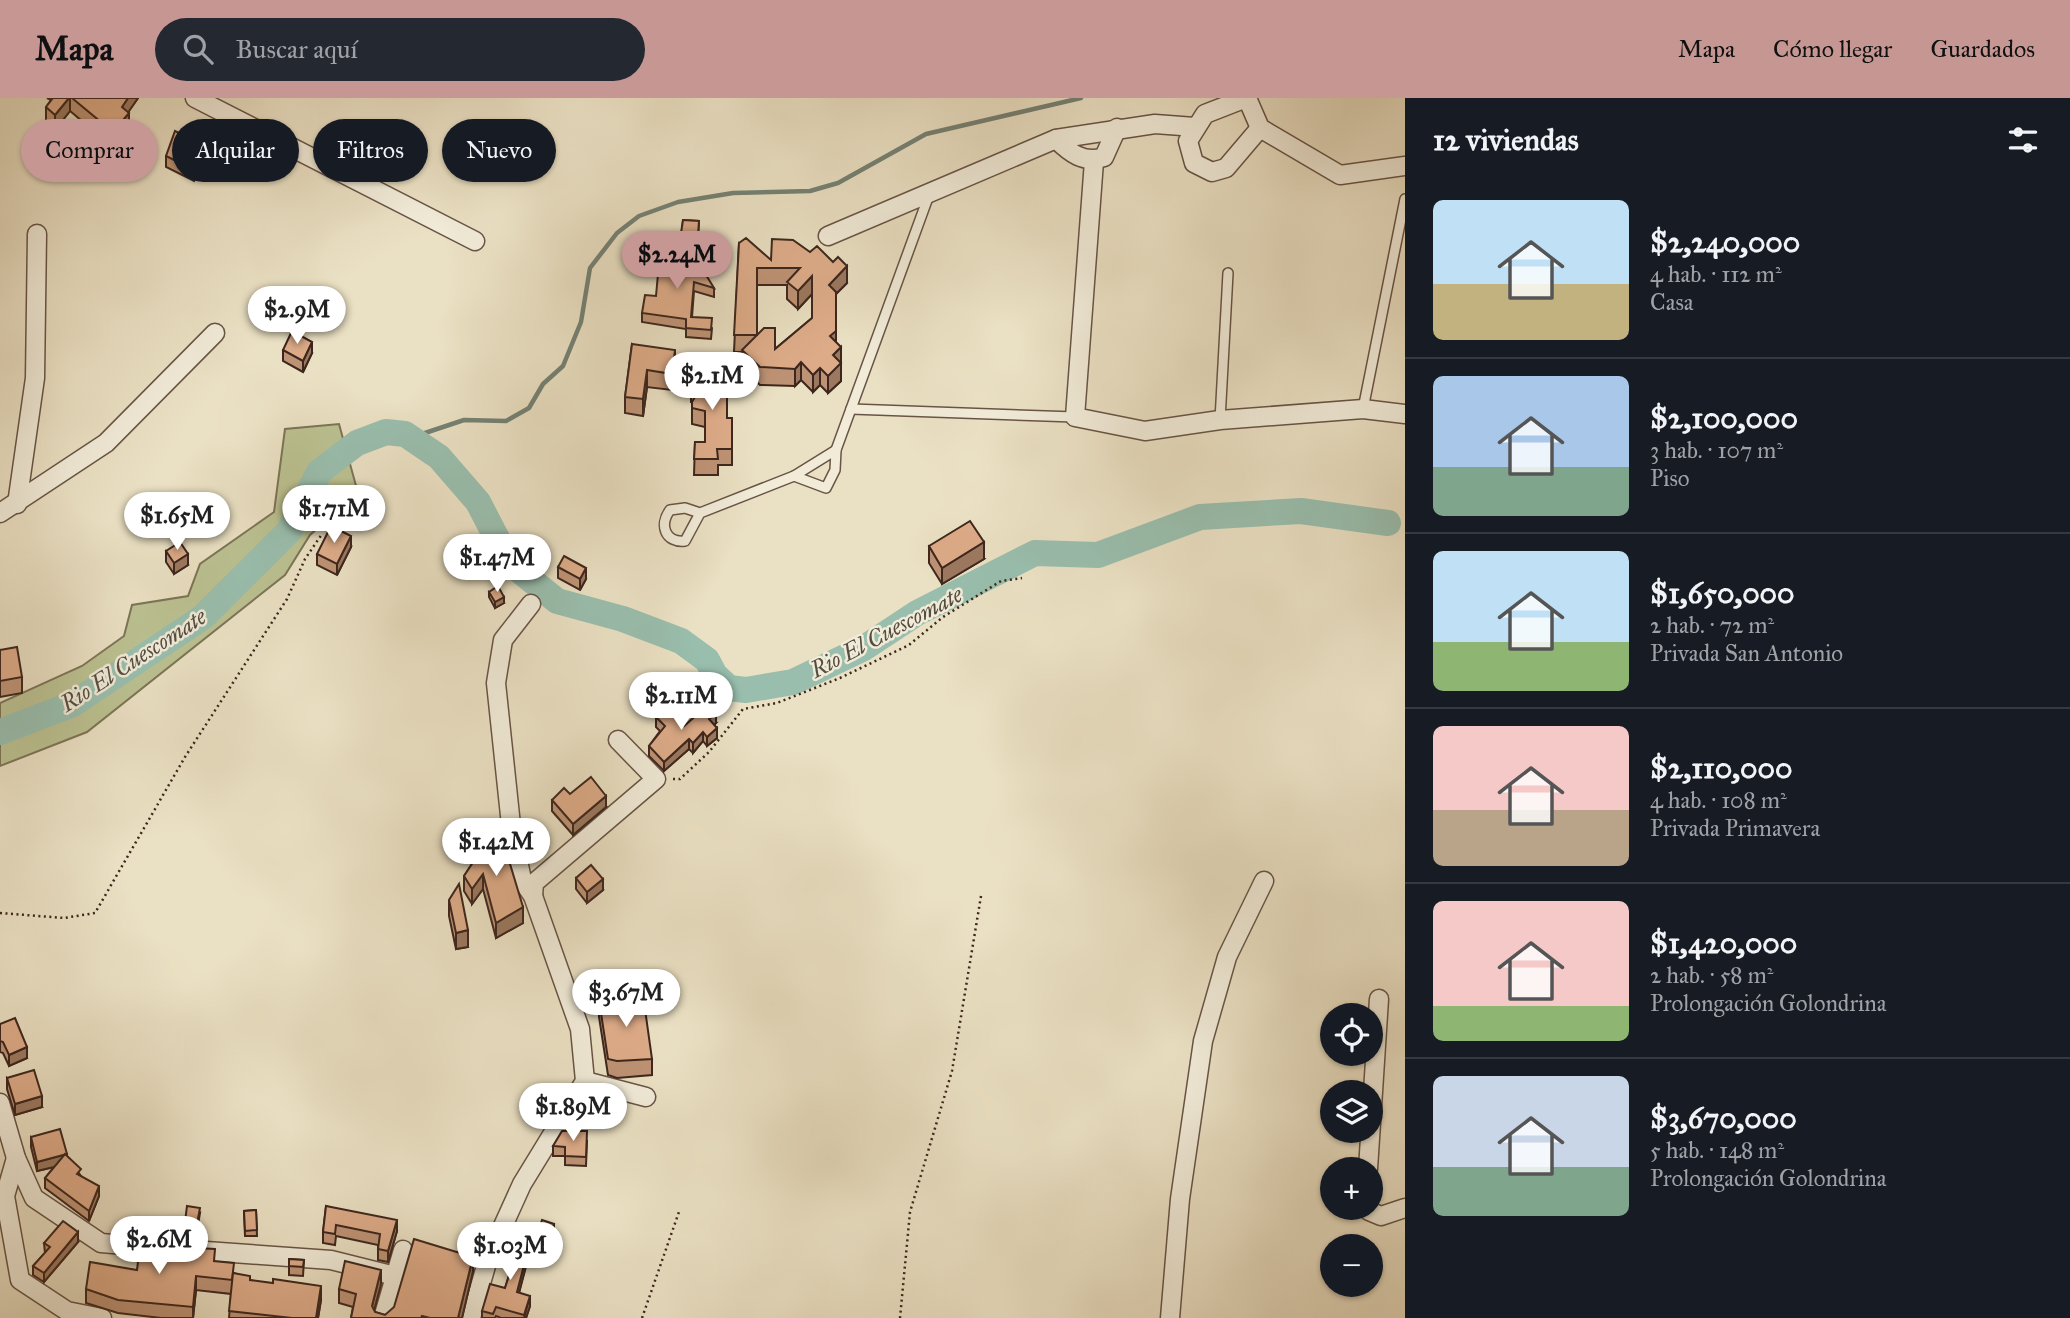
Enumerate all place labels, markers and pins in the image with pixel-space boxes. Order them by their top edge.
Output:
pin: $2.24M [620,232,734,291]
pin: $2.9M [248,286,346,346]
pin: $2.1M [663,352,761,412]
pin: $1.71M [277,486,391,545]
pin: $1.65M [120,492,234,552]
pin: $1.47M [440,534,554,594]
pin: $2.11M [624,672,738,732]
pin: $1.42M [439,818,553,878]
pin: $3.67M [569,970,683,1029]
pin: $1.89M [516,1084,630,1143]
pin: $2.6M [110,1216,208,1276]
pin: $1.03M [453,1222,567,1282]

